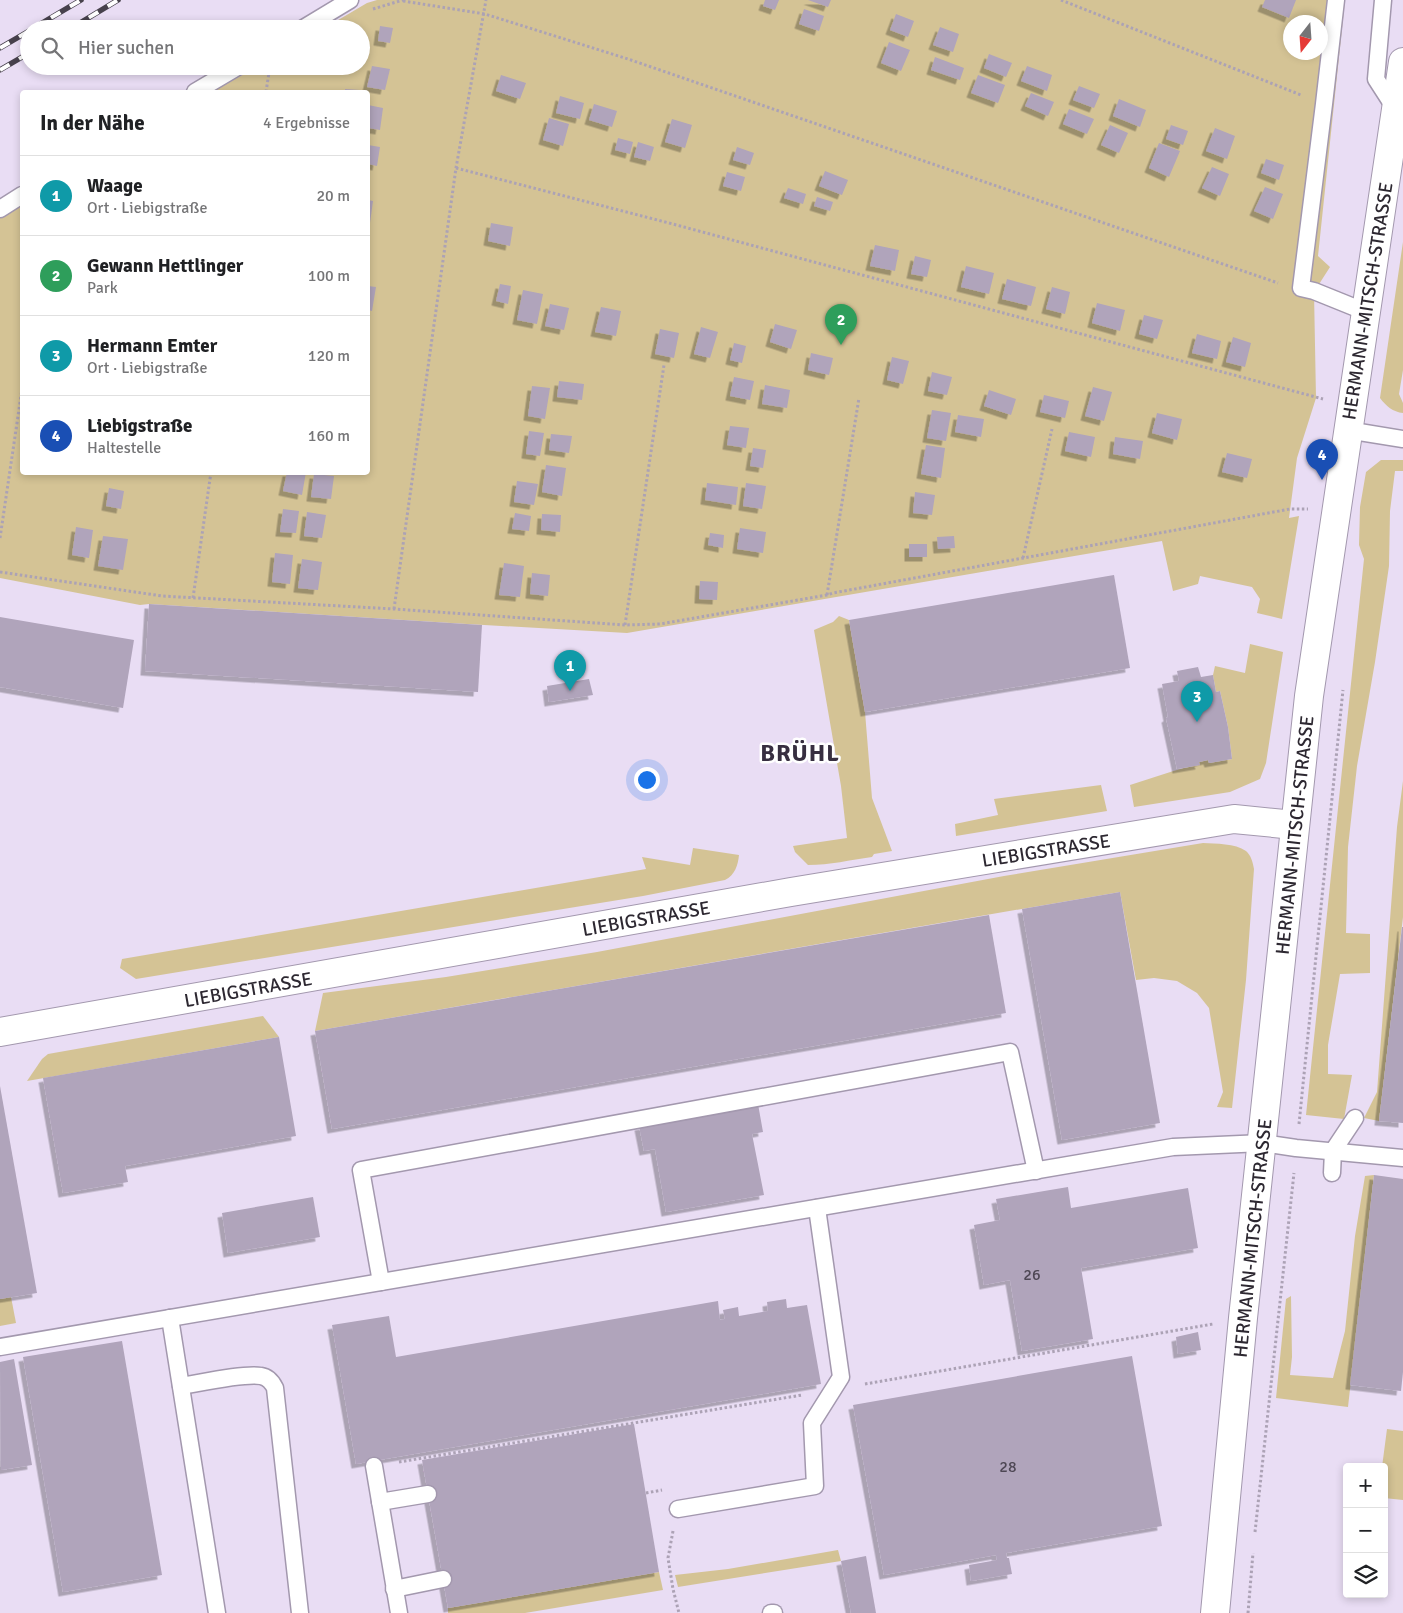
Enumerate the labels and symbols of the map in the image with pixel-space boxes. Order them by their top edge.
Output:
north arrow [1283,15,1328,60]
street label: HERMANN-MITSCH-STRASSE [1337,181,1399,422]
pin: 2 [825,304,857,345]
pin: 4 [1306,439,1338,480]
pin: 1 [554,650,586,691]
pin: 3 [1181,681,1213,722]
street label: HERMANN-MITSCH-STRASSE [1270,714,1319,956]
district label: BRÜHL [760,738,840,768]
your location [634,767,660,793]
street label: LIEBIGSTRASSE [980,829,1112,873]
street label: LIEBIGSTRASSE [580,896,712,942]
street label: LIEBIGSTRASSE [182,967,314,1013]
street label: HERMANN-MITSCH-STRASSE [1228,1117,1277,1359]
house number: 26 [1023,1265,1041,1285]
house number: 28 [999,1457,1017,1477]

